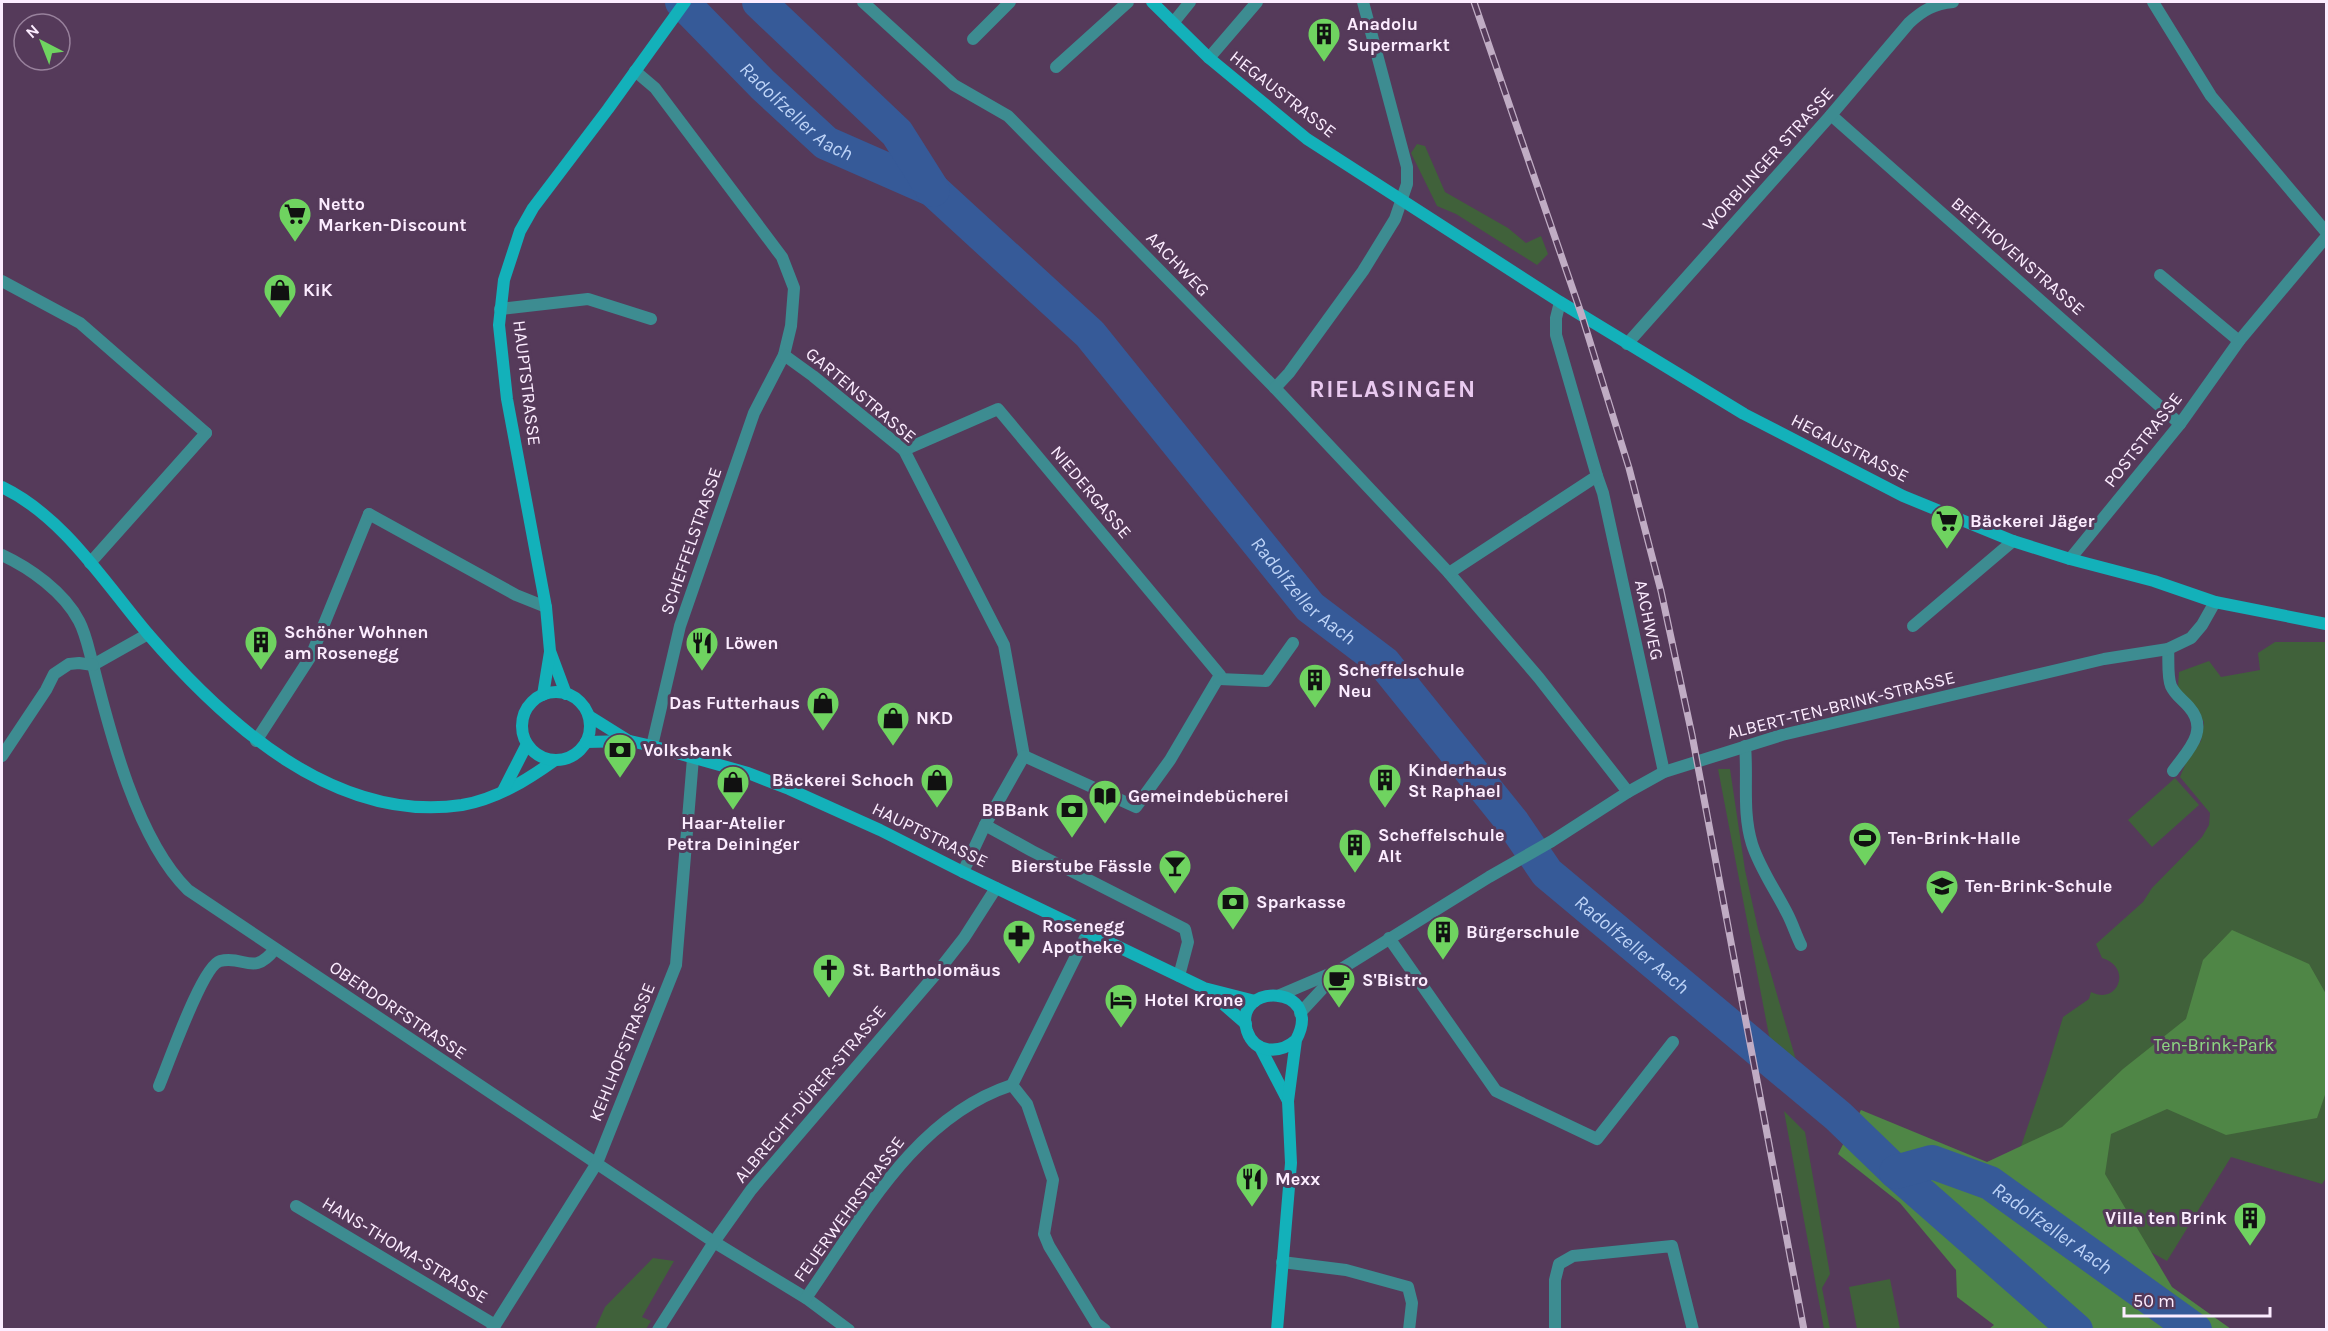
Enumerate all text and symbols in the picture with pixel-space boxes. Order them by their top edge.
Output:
north arrow [12,12,72,72]
place label: Anadolu Supermarkt [1347,13,1450,56]
building icon: Anadolu Supermarkt [1306,16,1342,63]
text: N [22,20,43,42]
street label: HEGAUSTRASSE [1225,46,1341,142]
water label: Radolfzeller Aach [735,57,857,165]
street label: WORBLINGER STRASSE [1698,83,1838,235]
street label: BEETHOVENSTRASSE [1947,192,2089,320]
place label: Netto Marken-Discount [318,193,467,236]
supermarket icon: Netto Marken-Discount [277,196,313,243]
street label: AACHWEG [1142,227,1214,301]
shop icon: KiK [262,272,298,319]
place label: KiK [303,279,333,301]
street label: HAUPTSTRASSE [508,319,546,447]
street label: GARTENSTRASSE [801,342,921,448]
district label: RIELASINGEN [1309,375,1477,403]
street label: POSTSTRASSE [2099,388,2187,492]
street label: HEGAUSTRASSE [1788,409,1912,487]
street label: NIEDERGASSE [1046,441,1136,543]
street label: SCHEFFELSTRASSE [655,464,727,618]
supermarket icon: Bäckerei Jäger [1929,503,1965,550]
place label: Bäckerei Jäger [1970,510,2095,532]
water label: Radolfzeller Aach [1246,532,1361,649]
street label: AACHWEG [1630,578,1668,662]
place label: Schöner Wohnen am Rosenegg [284,621,428,664]
building icon: Schöner Wohnen am Rosenegg [243,624,279,671]
restaurant icon: Löwen [684,625,720,672]
place label: Löwen [725,632,778,654]
place label: Scheffelschule Neu [1338,659,1465,702]
building icon: Scheffelschule Neu [1297,662,1333,709]
street label: ALBERT-TEN-BRINK-STRASSE [1725,666,1957,744]
shop icon: Das Futterhaus [805,685,841,732]
place label: Das Futterhaus [669,692,800,714]
shop icon: NKD [875,700,911,747]
place label: NKD [916,707,953,729]
bank icon: Volksbank [602,732,638,779]
place label: Volksbank [643,739,733,761]
place label: Kinderhaus St Raphael [1408,759,1507,802]
shop icon: Bäckerei Schoch [919,762,955,809]
building icon: Kinderhaus St Raphael [1367,762,1403,809]
shop icon: Haar-Atelier Petra Deininger [715,764,751,811]
place label: Bäckerei Schoch [772,769,914,791]
library icon: Gemeindebücherei [1087,778,1123,825]
place label: Gemeindebücherei [1128,785,1289,807]
bank icon: BBBank [1054,792,1090,839]
street label: HAUPTSTRASSE [868,797,992,873]
place label: BBBank [982,799,1049,821]
place label: Haar-Atelier Petra Deininger [667,812,799,855]
sports icon: Ten-Brink-Halle [1847,820,1883,867]
place label: Scheffelschule Alt [1378,824,1505,867]
building icon: Scheffelschule Alt [1337,827,1373,874]
place label: Ten-Brink-Halle [1888,827,2021,849]
bar icon: Bierstube Fässle [1157,848,1193,895]
place label: Bierstube Fässle [1011,855,1152,877]
school or university icon: Ten-Brink-Schule [1924,868,1960,915]
place label: Ten-Brink-Schule [1965,875,2112,897]
bank icon: Sparkasse [1215,884,1251,931]
water label: Radolfzeller Aach [1570,890,1694,998]
place label: Sparkasse [1256,891,1346,913]
building icon: Bürgerschule [1425,914,1461,961]
place label: Rosenegg Apotheke [1042,915,1125,958]
pharmacy icon: Rosenegg Apotheke [1001,918,1037,965]
place label: Bürgerschule [1466,921,1580,943]
church icon: St. Bartholomäus [811,952,847,999]
street label: OBERDORFSTRASSE [325,956,471,1064]
place label: St. Bartholomäus [852,959,1001,981]
cafe icon: S'Bistro [1321,962,1357,1009]
place label: S'Bistro [1362,969,1428,991]
street label: KEHLHOFSTRASSE [584,979,660,1125]
hotel icon: Hotel Krone [1103,982,1139,1029]
place label: Hotel Krone [1144,989,1243,1011]
street label: ALBRECHT-DÜRER-STRASSE [729,1001,891,1187]
park label: Ten-Brink-Park [2154,1034,2274,1056]
street label: FEUERWEHRSTRASSE [789,1132,909,1286]
restaurant icon: Mexx [1234,1161,1270,1208]
place label: Mexx [1275,1168,1320,1190]
water label: Radolfzeller Aach [1988,1177,2117,1279]
street label: HANS-THOMA-STRASSE [318,1192,492,1308]
building icon: Villa ten Brink [2232,1200,2268,1247]
place label: Villa ten Brink [2105,1207,2227,1229]
scale bar [2124,1280,2270,1318]
text: 50 m [2133,1290,2175,1312]

